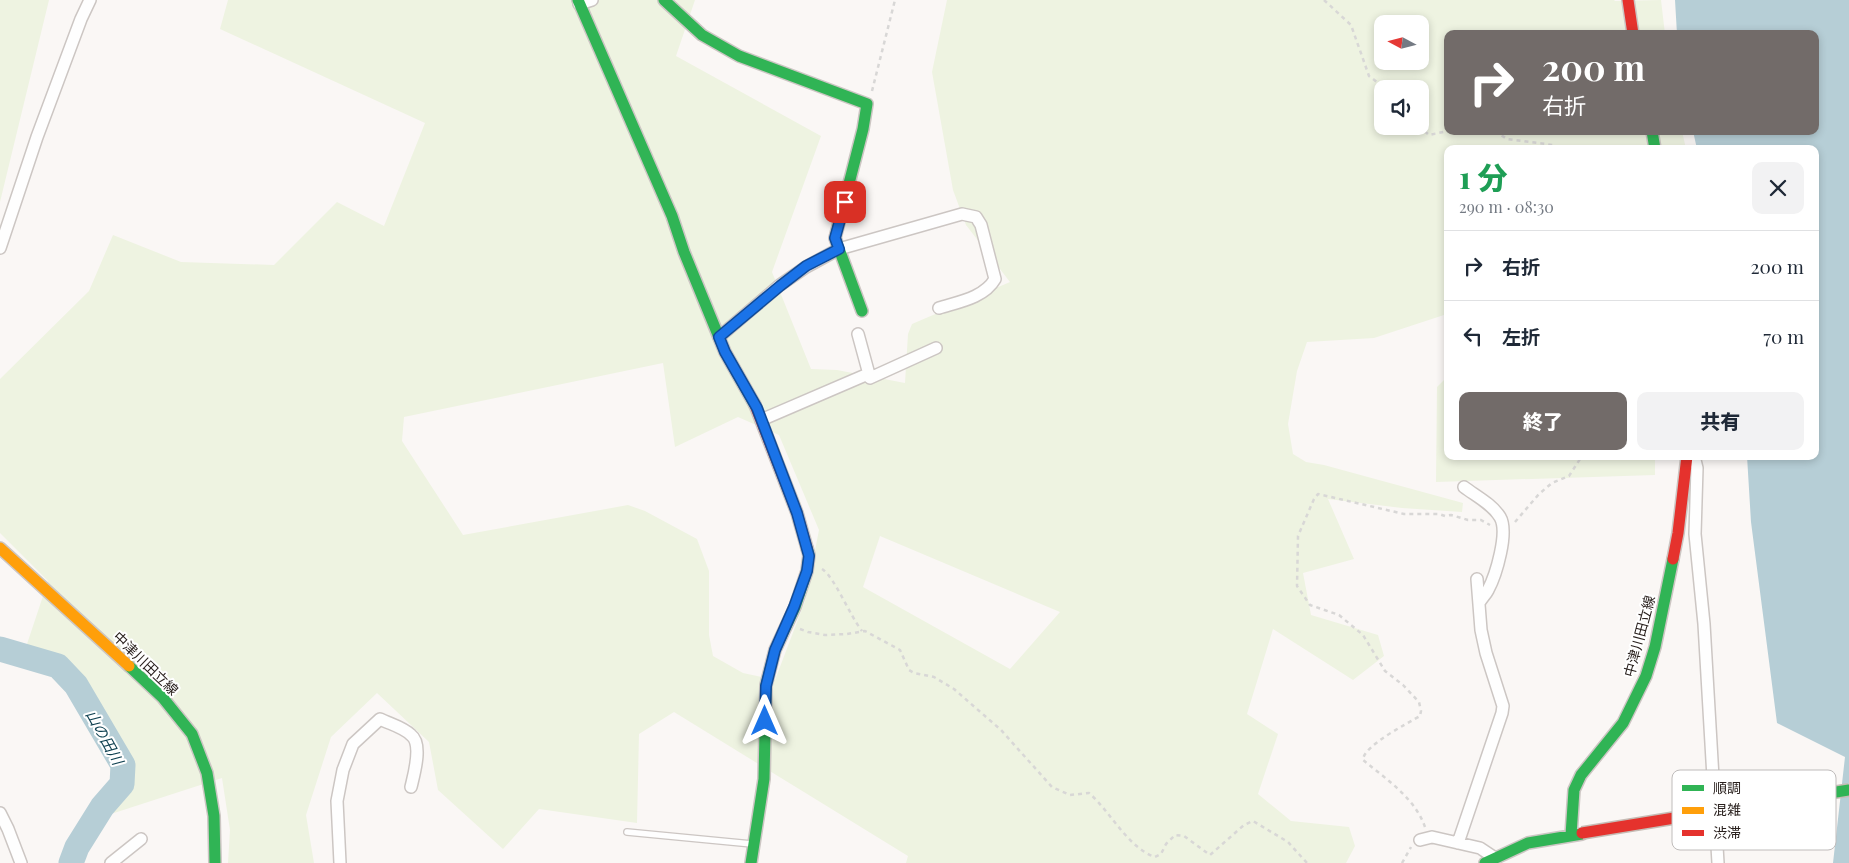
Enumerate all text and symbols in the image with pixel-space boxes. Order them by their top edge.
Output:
north arrow [1374,15,1429,70]
map controls [1374,15,1429,135]
text: 200 m [1542,43,1645,90]
icon: right [1459,50,1524,115]
button: sound [1374,80,1429,135]
text: 右折 [1542,90,1586,120]
text: 1 分 [1459,157,1507,197]
button: close [1752,162,1804,214]
pin [824,181,866,223]
icon: arrive [831,188,859,216]
text: 290 m · 08:30 [1459,196,1554,217]
icon: right [1459,252,1487,280]
text: 右折 [1502,253,1540,279]
text: 200 m [1750,253,1804,279]
icon: left [1459,322,1487,350]
text: 左折 [1502,323,1540,349]
text: 70 m [1763,323,1804,349]
button: 終了 [1459,392,1627,450]
button: 共有 [1637,392,1804,450]
street label: 中津川田立線 [1619,593,1659,679]
street label: 中津川田立線 [109,627,183,699]
position arrow [738,694,790,746]
water label: 山の田川 [82,706,129,770]
legend [1672,770,1836,850]
text: 順調 [1713,778,1741,797]
text: 混雑 [1713,800,1741,819]
text: 渋滞 [1713,823,1741,842]

